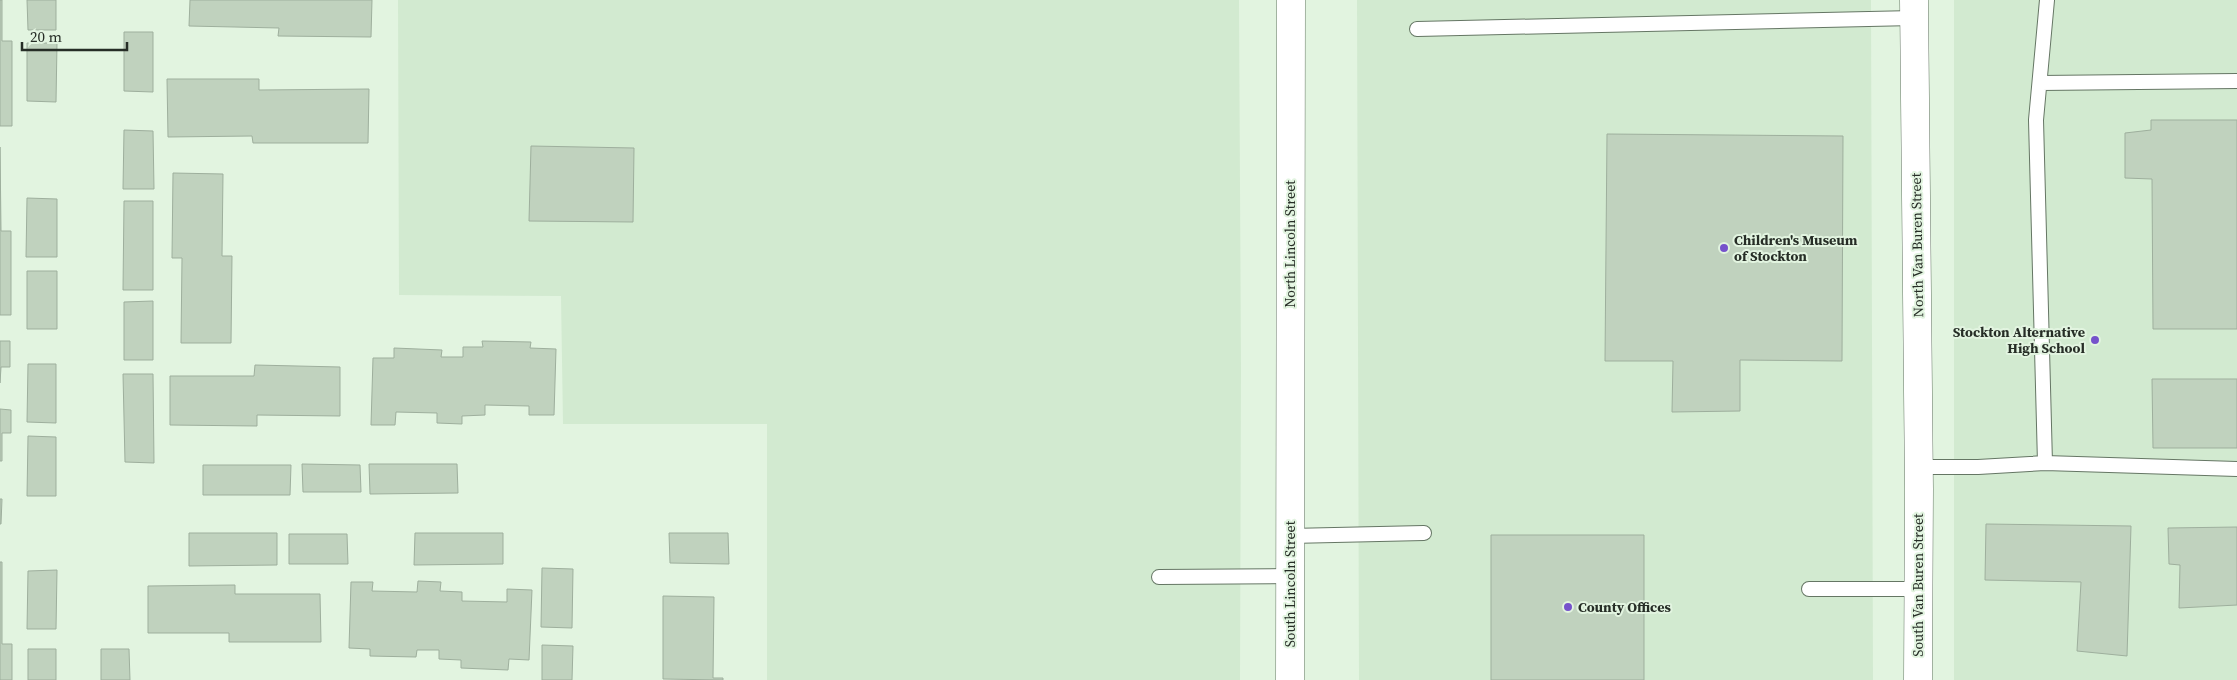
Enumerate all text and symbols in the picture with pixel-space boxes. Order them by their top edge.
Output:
scale bar [22,20,128,52]
text: 20 m [30,26,62,47]
street label: North Van Buren Street [1906,172,1928,317]
street label: North Lincoln Street [1280,180,1300,308]
place label: Children's Museum of Stockton [1734,230,1858,266]
marker: Children's Museum of Stockton [1718,242,1730,254]
place label: Stockton Alternative High School [1953,322,2085,358]
marker: Stockton Alternative High School [2089,334,2101,346]
street label: South Van Buren Street [1908,513,1928,657]
street label: South Lincoln Street [1280,520,1300,647]
place label: County Offices [1578,597,1671,617]
marker: County Offices [1562,601,1574,613]

